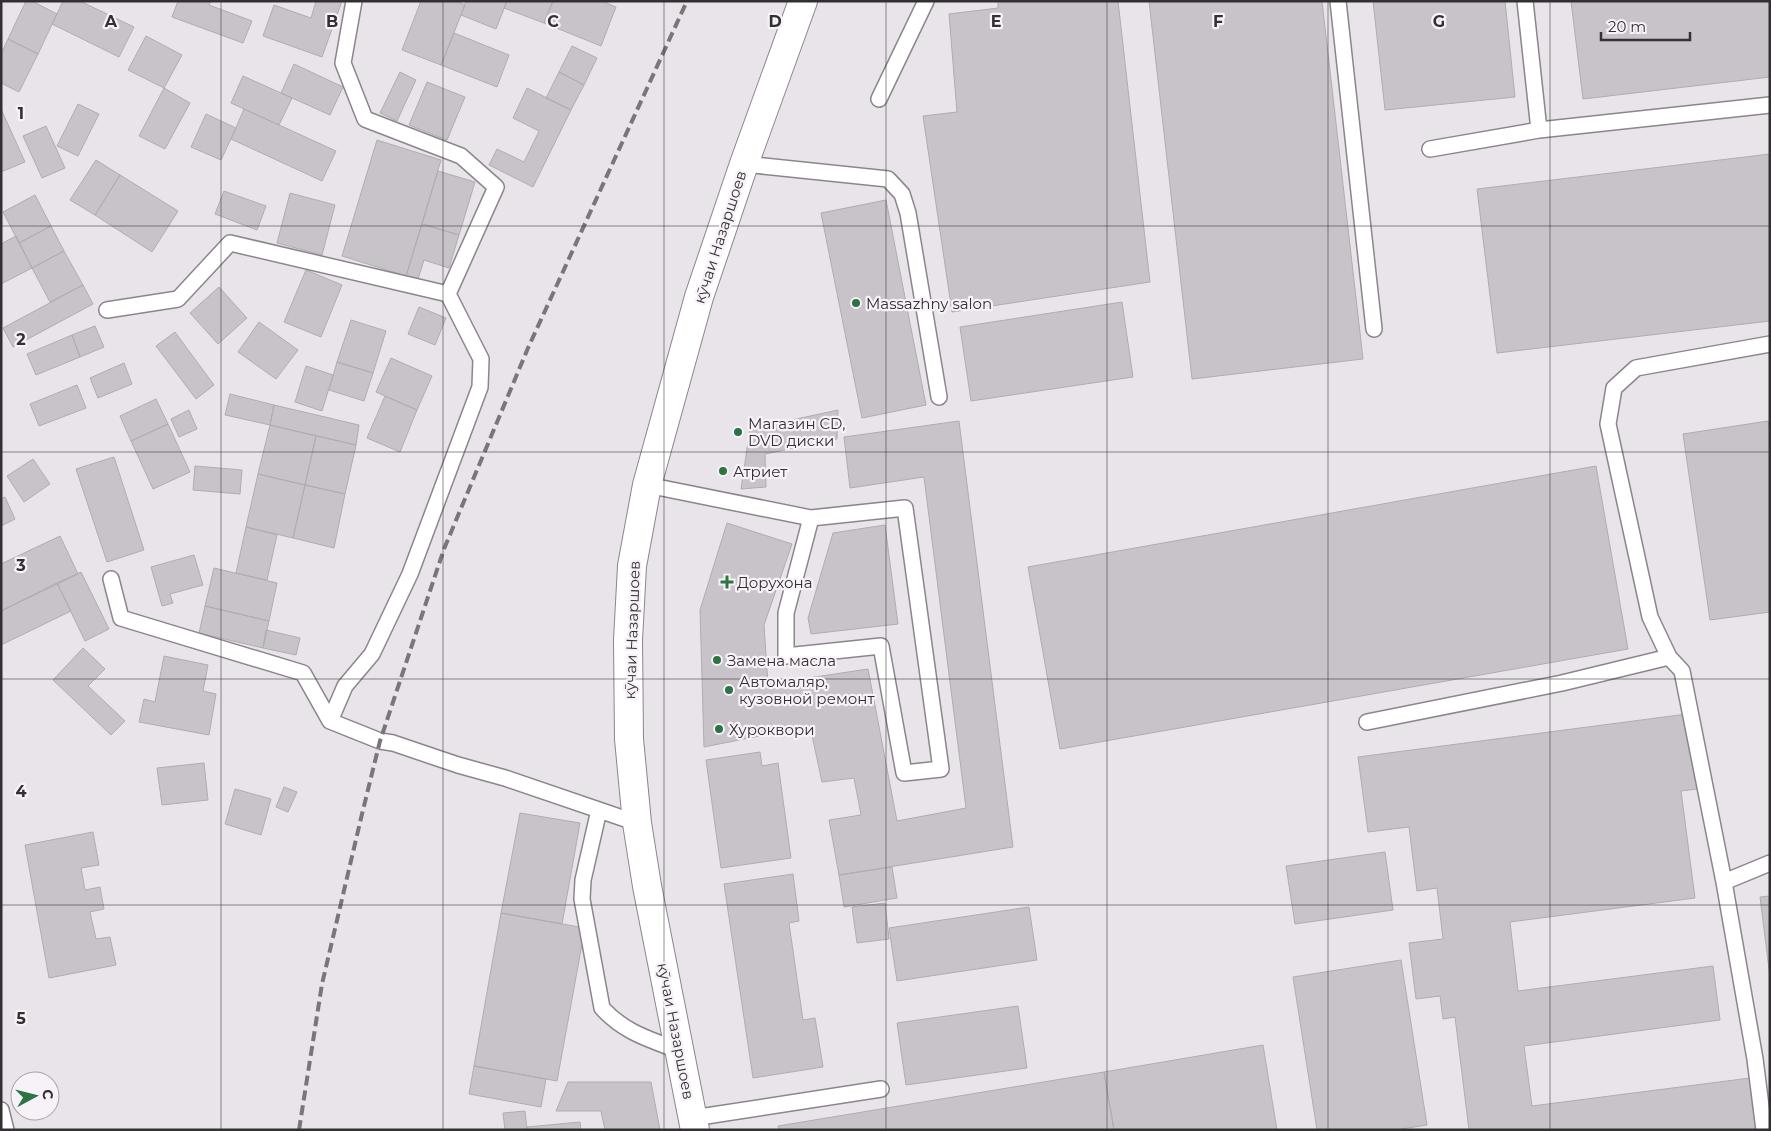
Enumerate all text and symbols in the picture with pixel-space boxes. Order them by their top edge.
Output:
scale bar [1601,10,1690,42]
text: A [104,12,118,31]
text: B [326,12,338,31]
text: C [547,12,559,31]
text: D [768,12,782,31]
text: E [991,12,1001,31]
text: F [1213,12,1223,31]
text: G [1433,12,1445,31]
text: 20 m [1608,17,1646,36]
text: 1 [18,104,24,123]
street label: кӯчаи Назаршоев [690,168,750,306]
place label: Massazhny salon [866,294,992,313]
marker: Massazhny salon [850,297,862,309]
text: 2 [16,330,26,349]
place label: Магазин CD, DVD диски [748,414,845,450]
marker: Магазин CD, DVD диски [732,426,744,438]
place label: Атриет [733,462,788,481]
marker: Атриет [717,465,729,477]
text: 3 [15,556,26,575]
street label: кӯчаи Назаршоев [620,560,644,700]
place label: Дорухона [737,573,812,592]
marker: Дорухона [721,576,733,588]
place label: Замена масла [727,651,836,670]
marker: Замена масла [711,654,723,666]
place label: Автомаляр, кузовной ремонт [739,672,875,708]
marker: Автомаляр, кузовной ремонт [723,684,735,696]
place label: Хуроквори [729,720,815,739]
marker: Хуроквори [713,723,725,735]
text: 4 [15,782,27,801]
street label: кӯчаи Назаршоев [653,961,699,1101]
text: 5 [16,1009,26,1028]
north arrow [10,1071,60,1121]
text: С [38,1088,57,1101]

